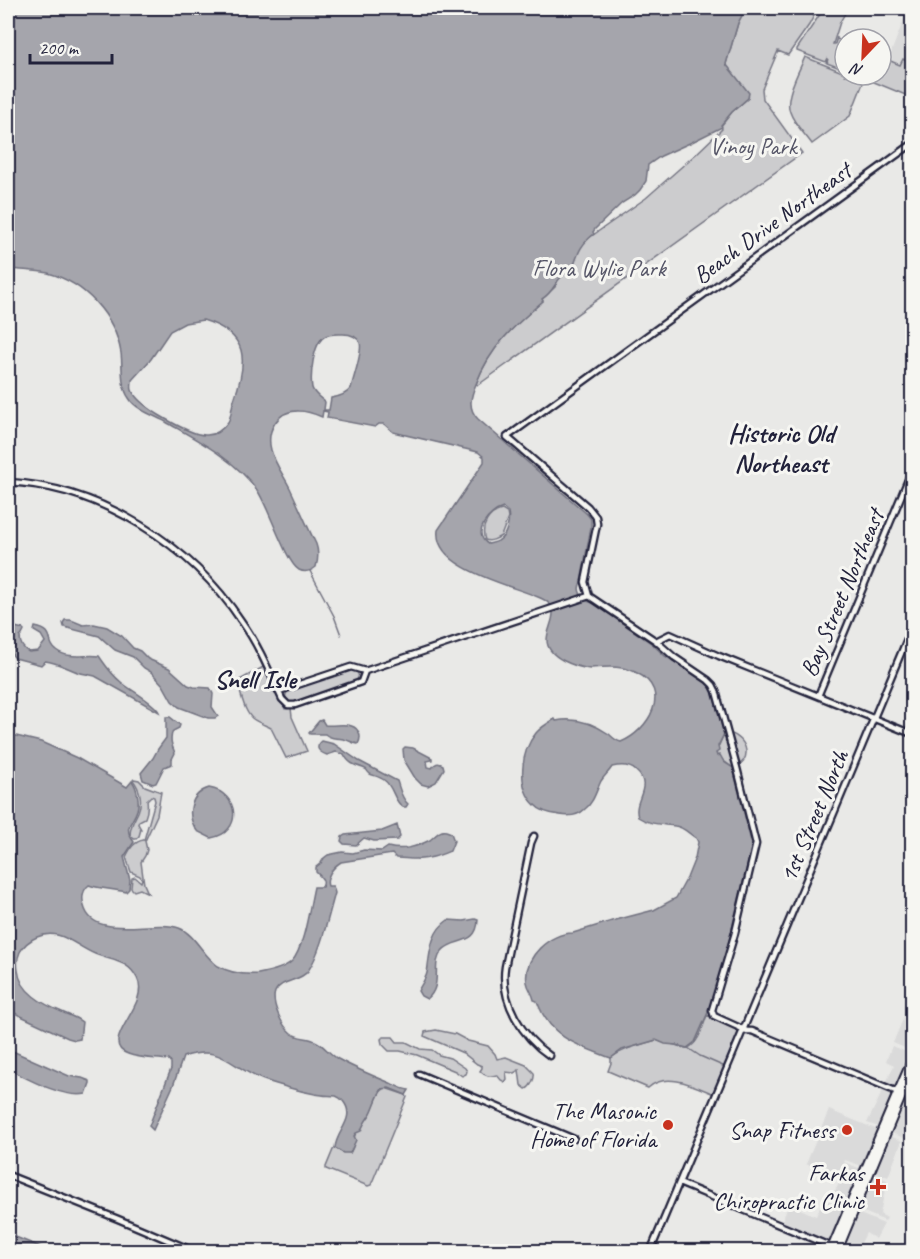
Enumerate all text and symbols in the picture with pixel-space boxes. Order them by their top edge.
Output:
scale bar [30,27,112,65]
north arrow [833,27,893,87]
text: 200 m [39,37,80,59]
text: N [846,58,866,81]
park label: Vinoy Park [710,131,799,161]
street label: Beach Drive Northeast [687,154,859,290]
park label: Flora Wylie Park [533,253,668,283]
district label: Historic Old Northeast [728,417,838,480]
street label: Bay Street Northeast [793,502,892,681]
district label: Snell Isle [214,663,298,696]
street label: 1st Street North [773,744,856,887]
place label: The Masonic Home of Florida [530,1096,658,1154]
place label: Snap Fitness [729,1115,837,1145]
marker: The Masonic Home of Florida [661,1118,675,1132]
marker: Snap Fitness [840,1123,854,1137]
place label: Farkas Chiropractic Clinic [714,1158,866,1216]
marker: Farkas Chiropractic Clinic [869,1178,887,1196]

